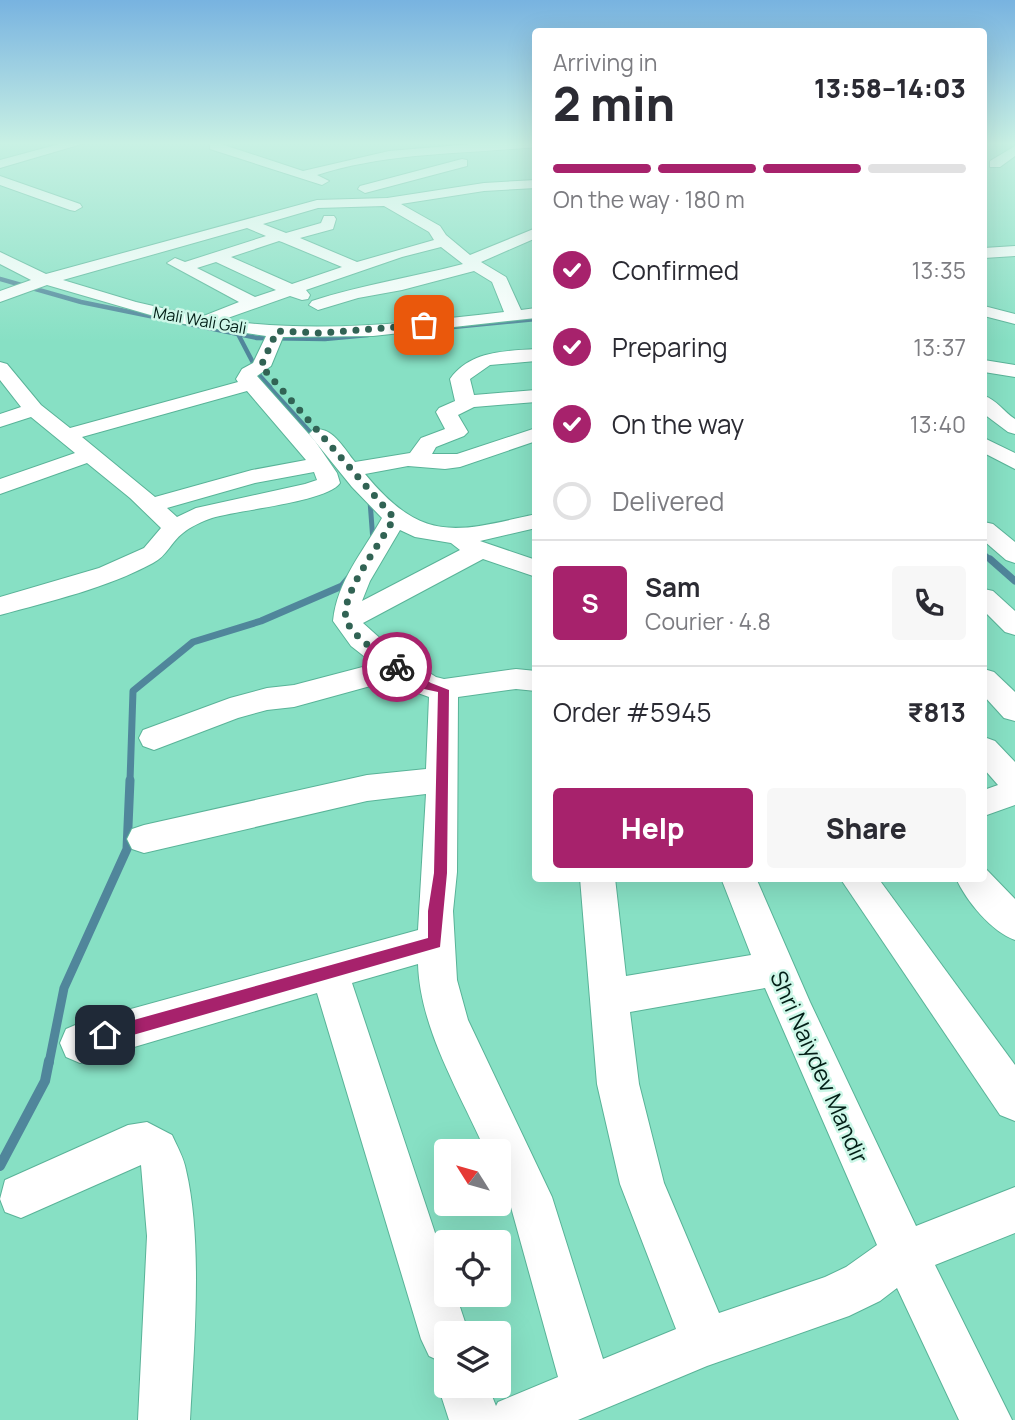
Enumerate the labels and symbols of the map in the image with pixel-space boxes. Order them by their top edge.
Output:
pin [394,295,454,355]
street label: Mali Wali Gali [152,301,248,339]
courier [362,632,432,702]
street label: Shri Naiydev Mandir [763,965,877,1168]
pin [75,1005,135,1065]
north arrow [434,1139,511,1216]

